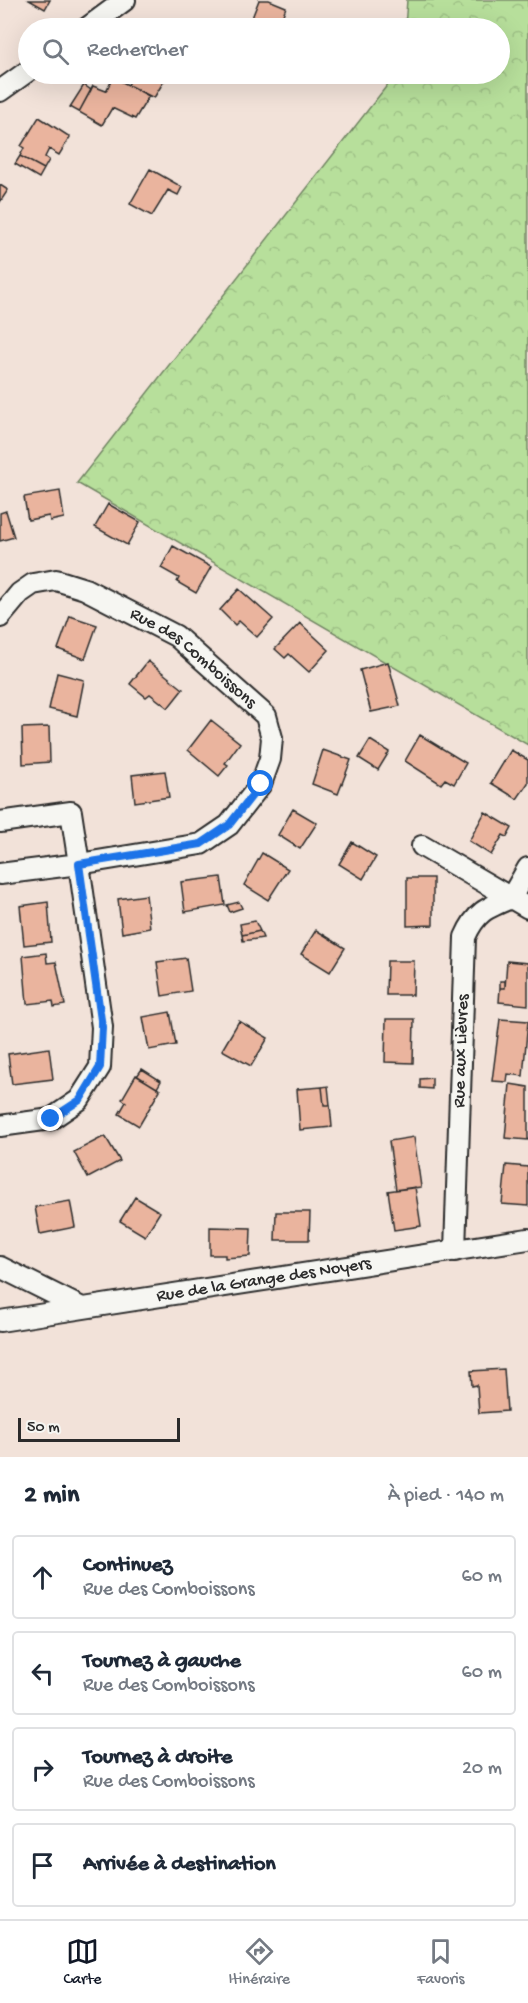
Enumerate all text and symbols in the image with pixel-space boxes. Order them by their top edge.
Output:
search box [18,18,510,84]
icon: search [39,35,72,68]
text: Rechercher [87,38,187,64]
street label: Rue des Comboissons [126,603,262,714]
route start [247,770,273,796]
street label: Rue aux Lièvres [449,993,474,1108]
route end [37,1105,63,1131]
street label: Rue de la Grange des Noyers [155,1253,374,1307]
scale bar [18,1415,180,1442]
text: 50 m [27,1419,60,1438]
text: 2 min [24,1481,79,1512]
text: À pied · 140 m [388,1485,504,1508]
text: Continuez [83,1553,172,1579]
icon: ahead [26,1561,59,1594]
text: 60 m [462,1566,502,1589]
text: Rue des Comboissons [83,1579,255,1602]
text: Tournez à gauche [83,1649,241,1675]
icon: left [26,1657,59,1690]
text: 60 m [462,1662,502,1685]
text: Rue des Comboissons [83,1675,255,1698]
text: Tournez à droite [83,1745,232,1771]
icon: right [26,1753,59,1786]
text: 20 m [462,1758,502,1781]
text: Rue des Comboissons [83,1771,255,1794]
icon: arrive [26,1849,59,1882]
text: Arrivée à destination [83,1852,276,1878]
tab: Carte [63,1935,101,1990]
tab: Itinéraire [228,1935,290,1990]
tab: Favoris [417,1935,465,1990]

